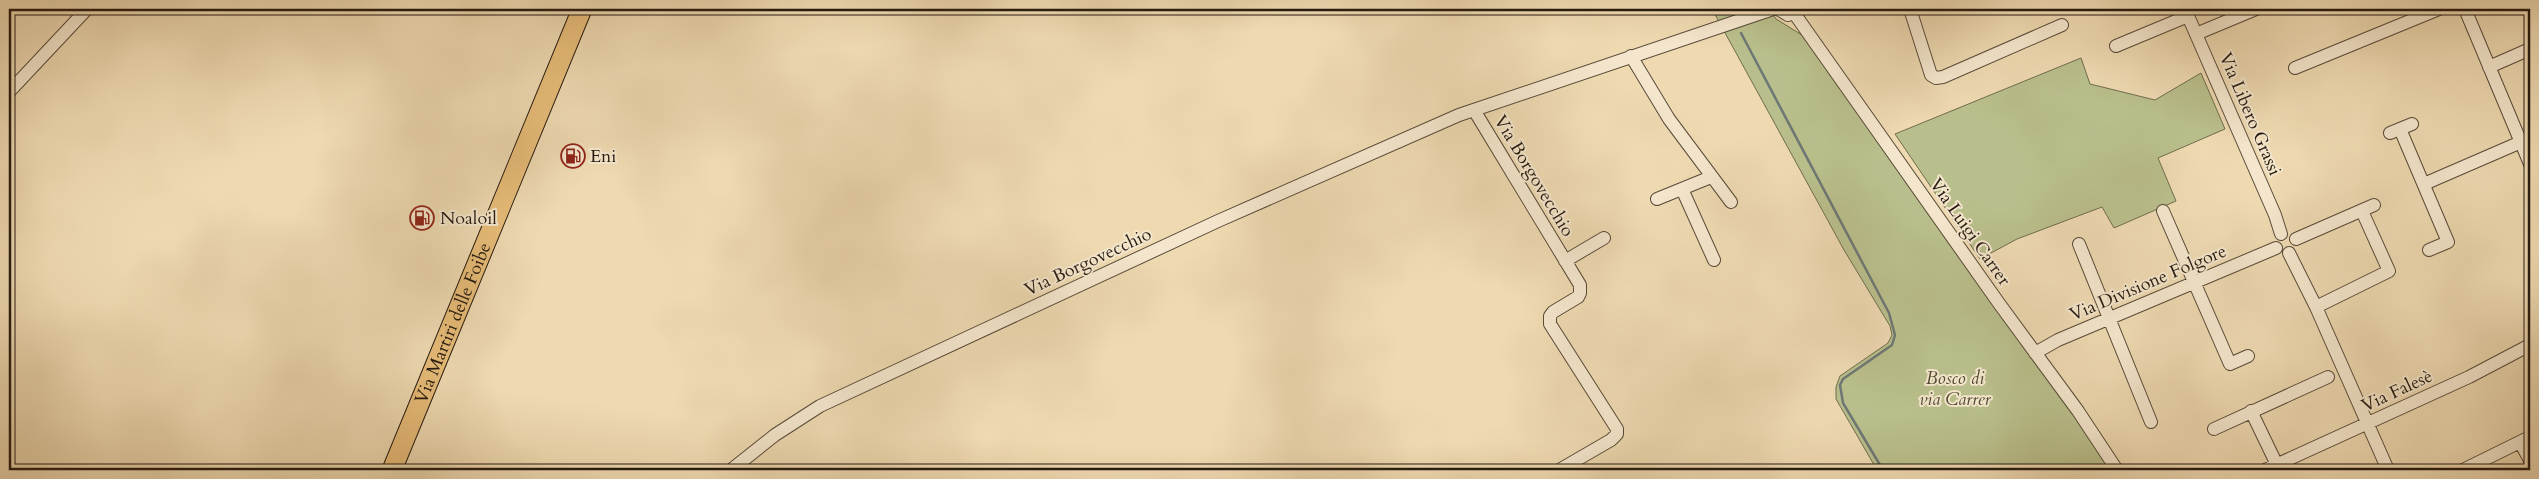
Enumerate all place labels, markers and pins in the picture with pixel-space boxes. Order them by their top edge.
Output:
fuel station icon: Eni [560,143,586,169]
place label: Eni [590,144,616,169]
fuel station icon: Noaloil [409,205,435,231]
place label: Noaloil [440,206,497,231]

